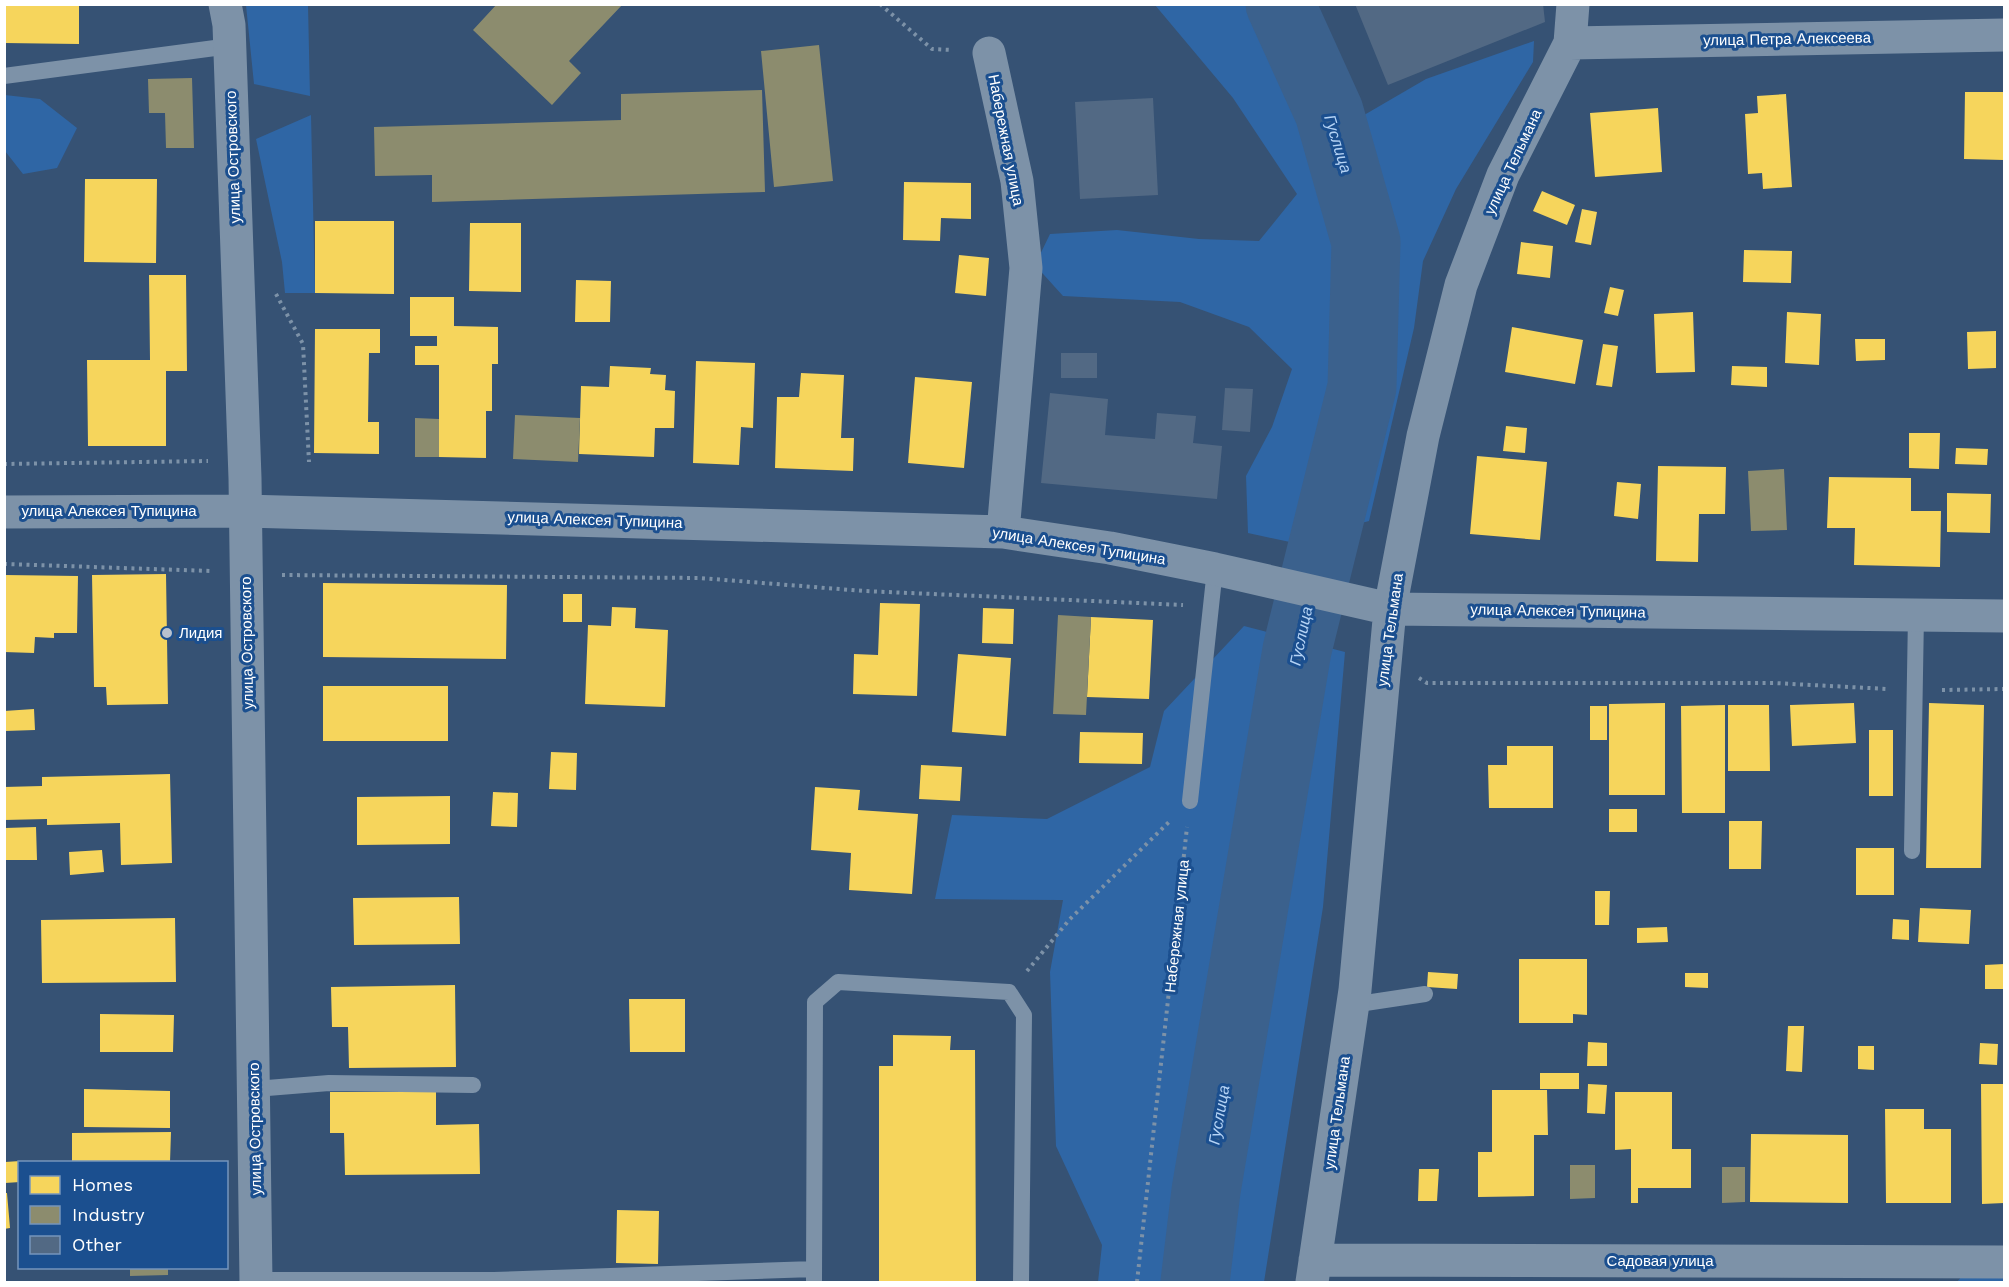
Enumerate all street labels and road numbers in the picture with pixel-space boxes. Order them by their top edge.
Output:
street label: улица Петра Алексеева [1703,29,1872,49]
street label: Набережная улица [984,73,1028,208]
street label: улица Островского [222,90,244,224]
street label: улица Тельмана [1481,106,1546,218]
street label: улица Алексея Тупицина [21,502,197,520]
street label: улица Алексея Тупицина [507,508,684,532]
street label: улица Алексея Тупицина [991,523,1168,569]
street label: улица Тельмана [1373,571,1407,688]
street label: улица Островского [237,576,257,710]
street label: улица Алексея Тупицина [1470,600,1646,622]
street label: Набережная улица [1161,858,1193,993]
street label: улица Тельмана [1320,1054,1354,1171]
street label: улица Островского [245,1062,265,1196]
street label: Садовая улица [1606,1252,1714,1270]

